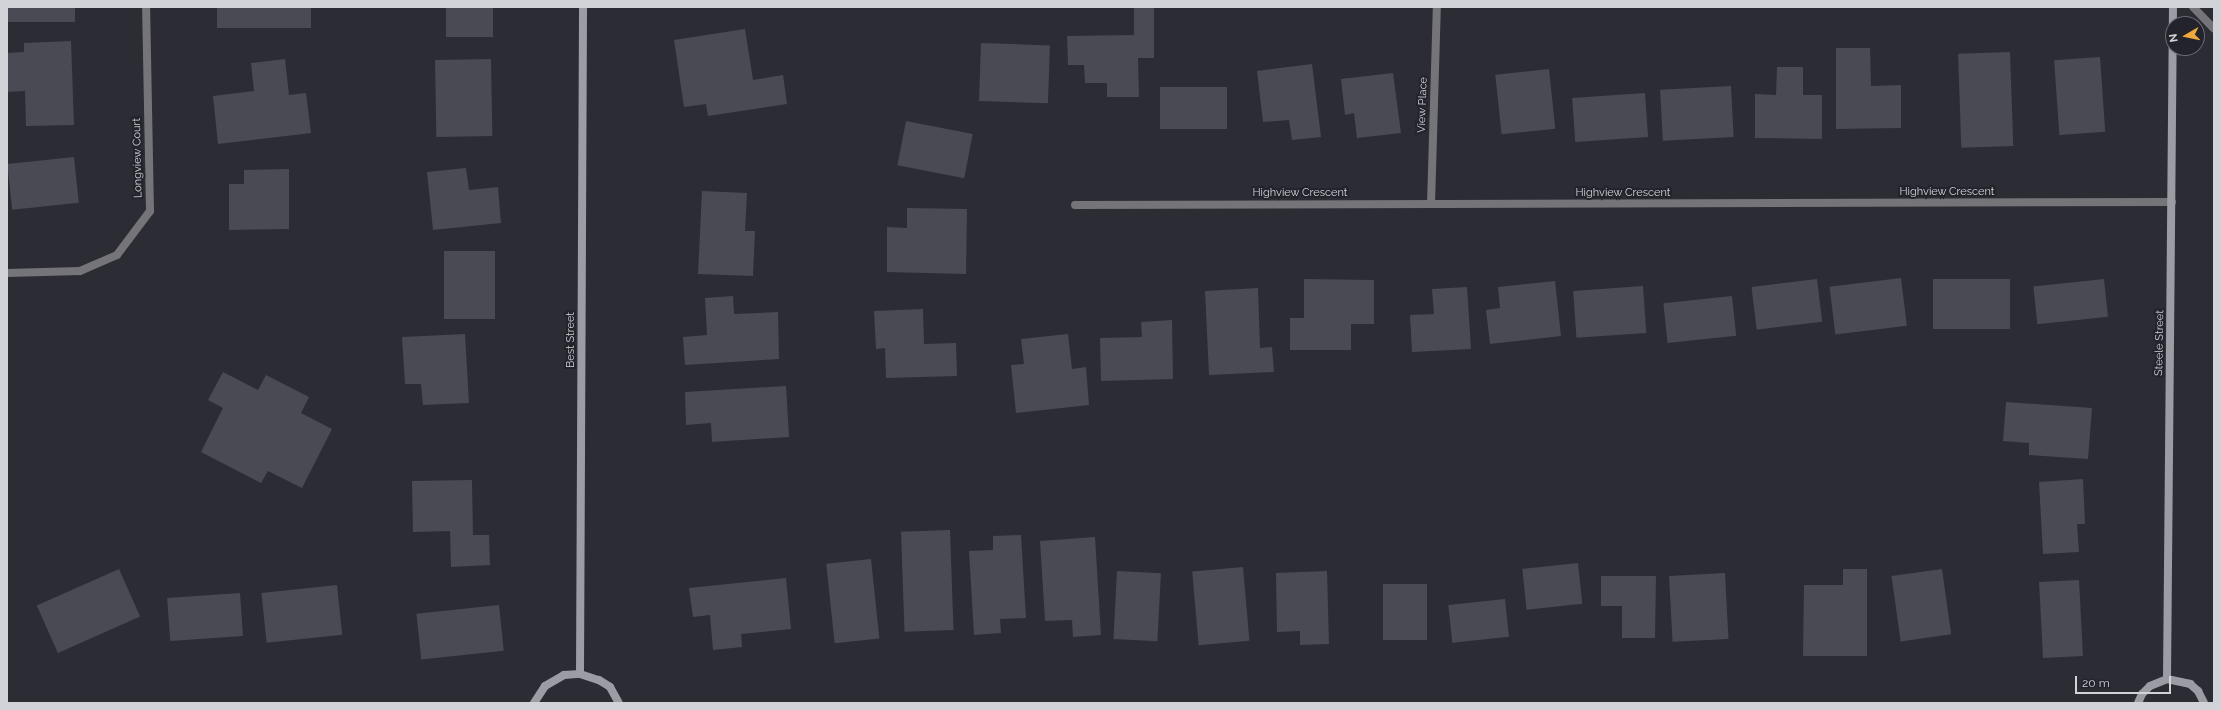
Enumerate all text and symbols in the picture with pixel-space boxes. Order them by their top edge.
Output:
north arrow [2165,16,2205,56]
text: N [2167,33,2181,43]
street label: View Place [1415,77,1431,133]
street label: Longview Court [131,118,145,198]
street label: Highview Crescent [1899,185,1995,199]
street label: Highview Crescent [1252,186,1348,200]
street label: Highview Crescent [1575,186,1671,200]
street label: Steele Street [2153,310,2167,376]
street label: Best Street [564,312,578,368]
scale bar [2077,668,2173,694]
text: 20 m [2082,676,2110,690]

